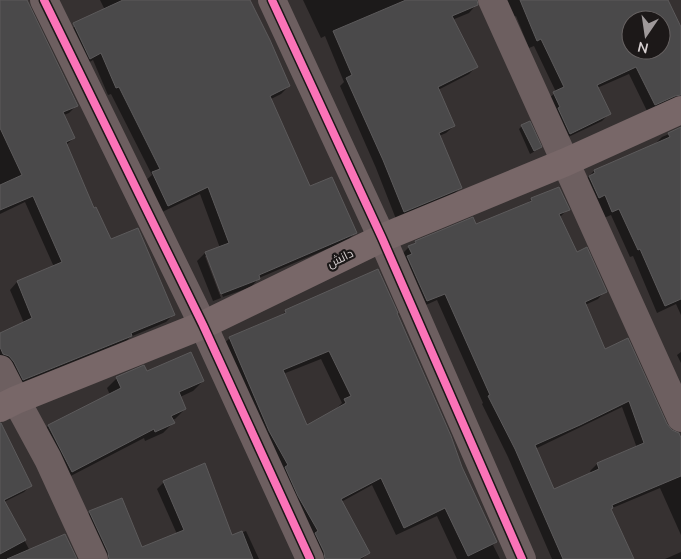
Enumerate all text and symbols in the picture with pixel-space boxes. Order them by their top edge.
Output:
north arrow [621,10,671,60]
text: N [636,38,650,58]
street label: دانش [324,245,356,271]

